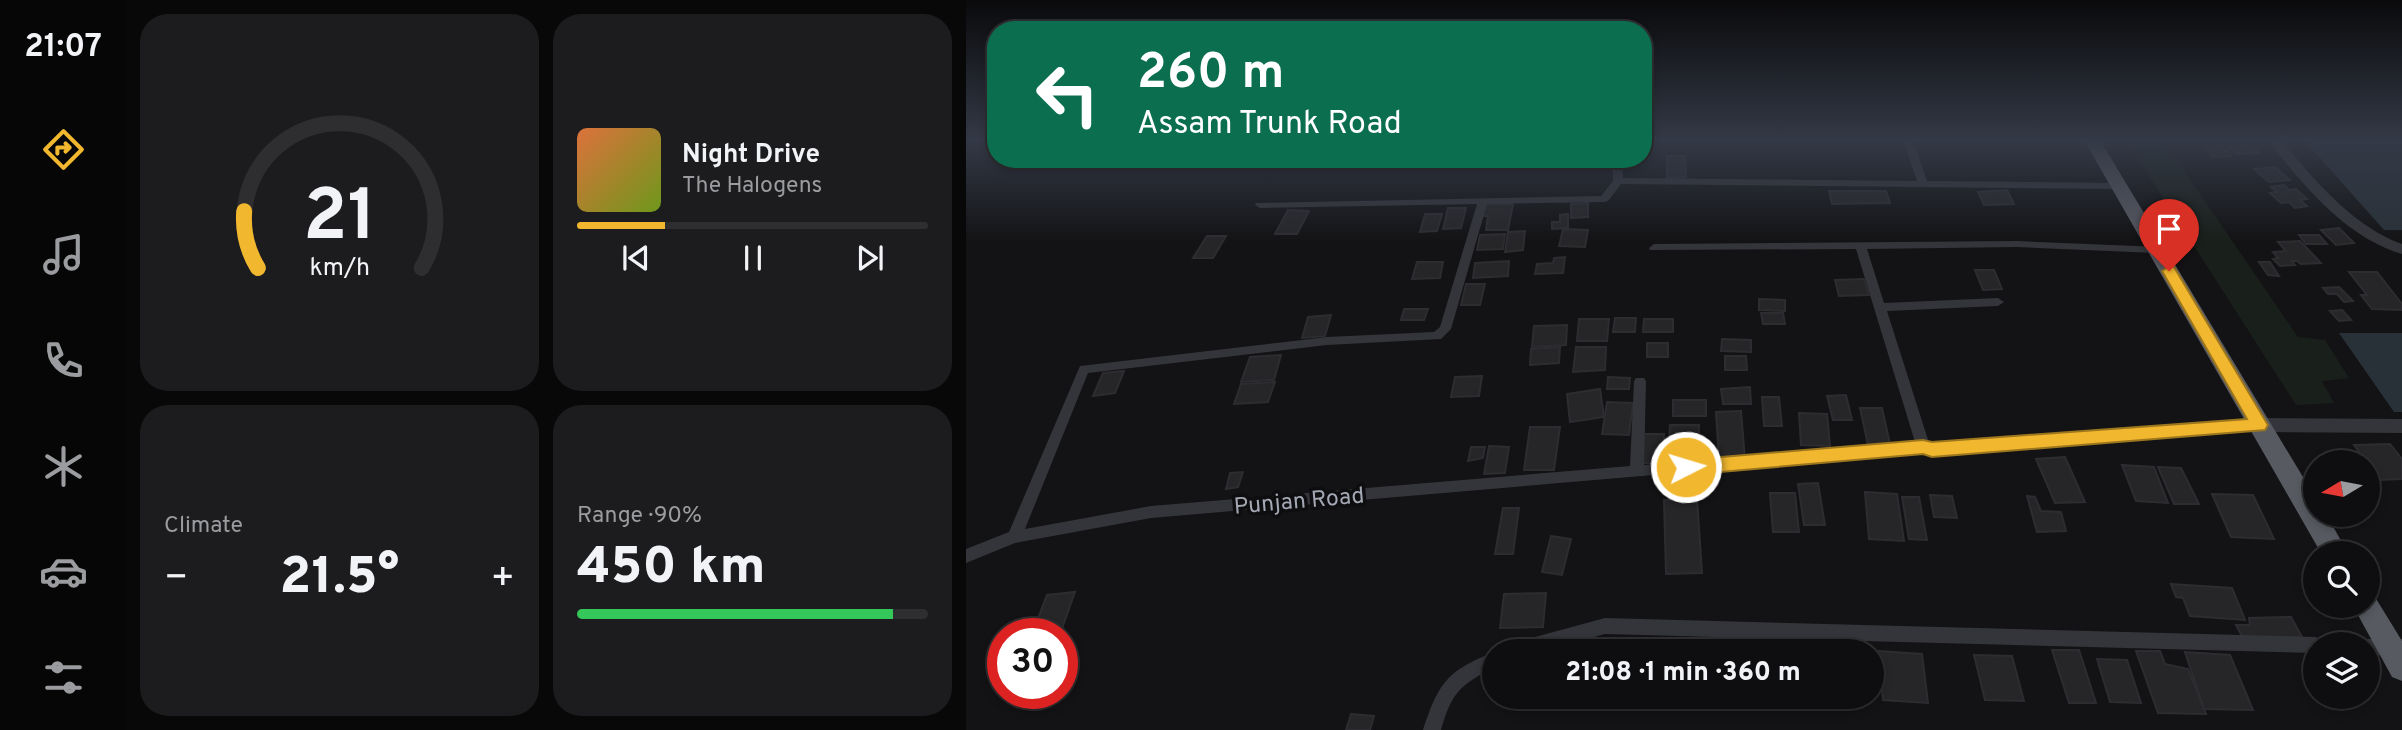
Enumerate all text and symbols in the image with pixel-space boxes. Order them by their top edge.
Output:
text: 21:07 [24,28,102,68]
text: 260 m [1137,44,1284,106]
icon: left [1022,49,1113,140]
text: Assam Trunk Road [1137,105,1402,145]
icon: directions [39,125,88,174]
text: Night Drive [682,139,820,172]
text: The Halogens [682,172,822,201]
text: 21 [303,175,376,267]
pin [2139,199,2199,271]
icon: arrive [2150,210,2188,248]
icon: music [39,230,88,279]
icon: previous [617,239,655,277]
icon: pause [734,239,772,277]
icon: next [851,239,889,277]
text: km/h [309,253,370,285]
icon: phone [39,336,88,385]
position arrow [1649,430,1723,504]
icon: climate [39,442,88,491]
north arrow [2303,450,2380,527]
map controls [2303,450,2380,709]
street label: Punjan Road [1233,482,1366,523]
text: Range · 90% [577,502,702,531]
text: Climate [164,512,243,541]
text: 450 km [577,536,766,602]
button: search [2303,541,2380,618]
text: 21.5° [280,546,399,612]
icon: car [39,547,88,596]
text: − [164,555,189,604]
text: + [490,555,515,604]
speed limit sign: 30 [987,618,1078,709]
button: layers [2303,632,2380,709]
icon: filters [39,653,88,702]
text: 21:08 · 1 min · 360 m [1565,657,1801,690]

